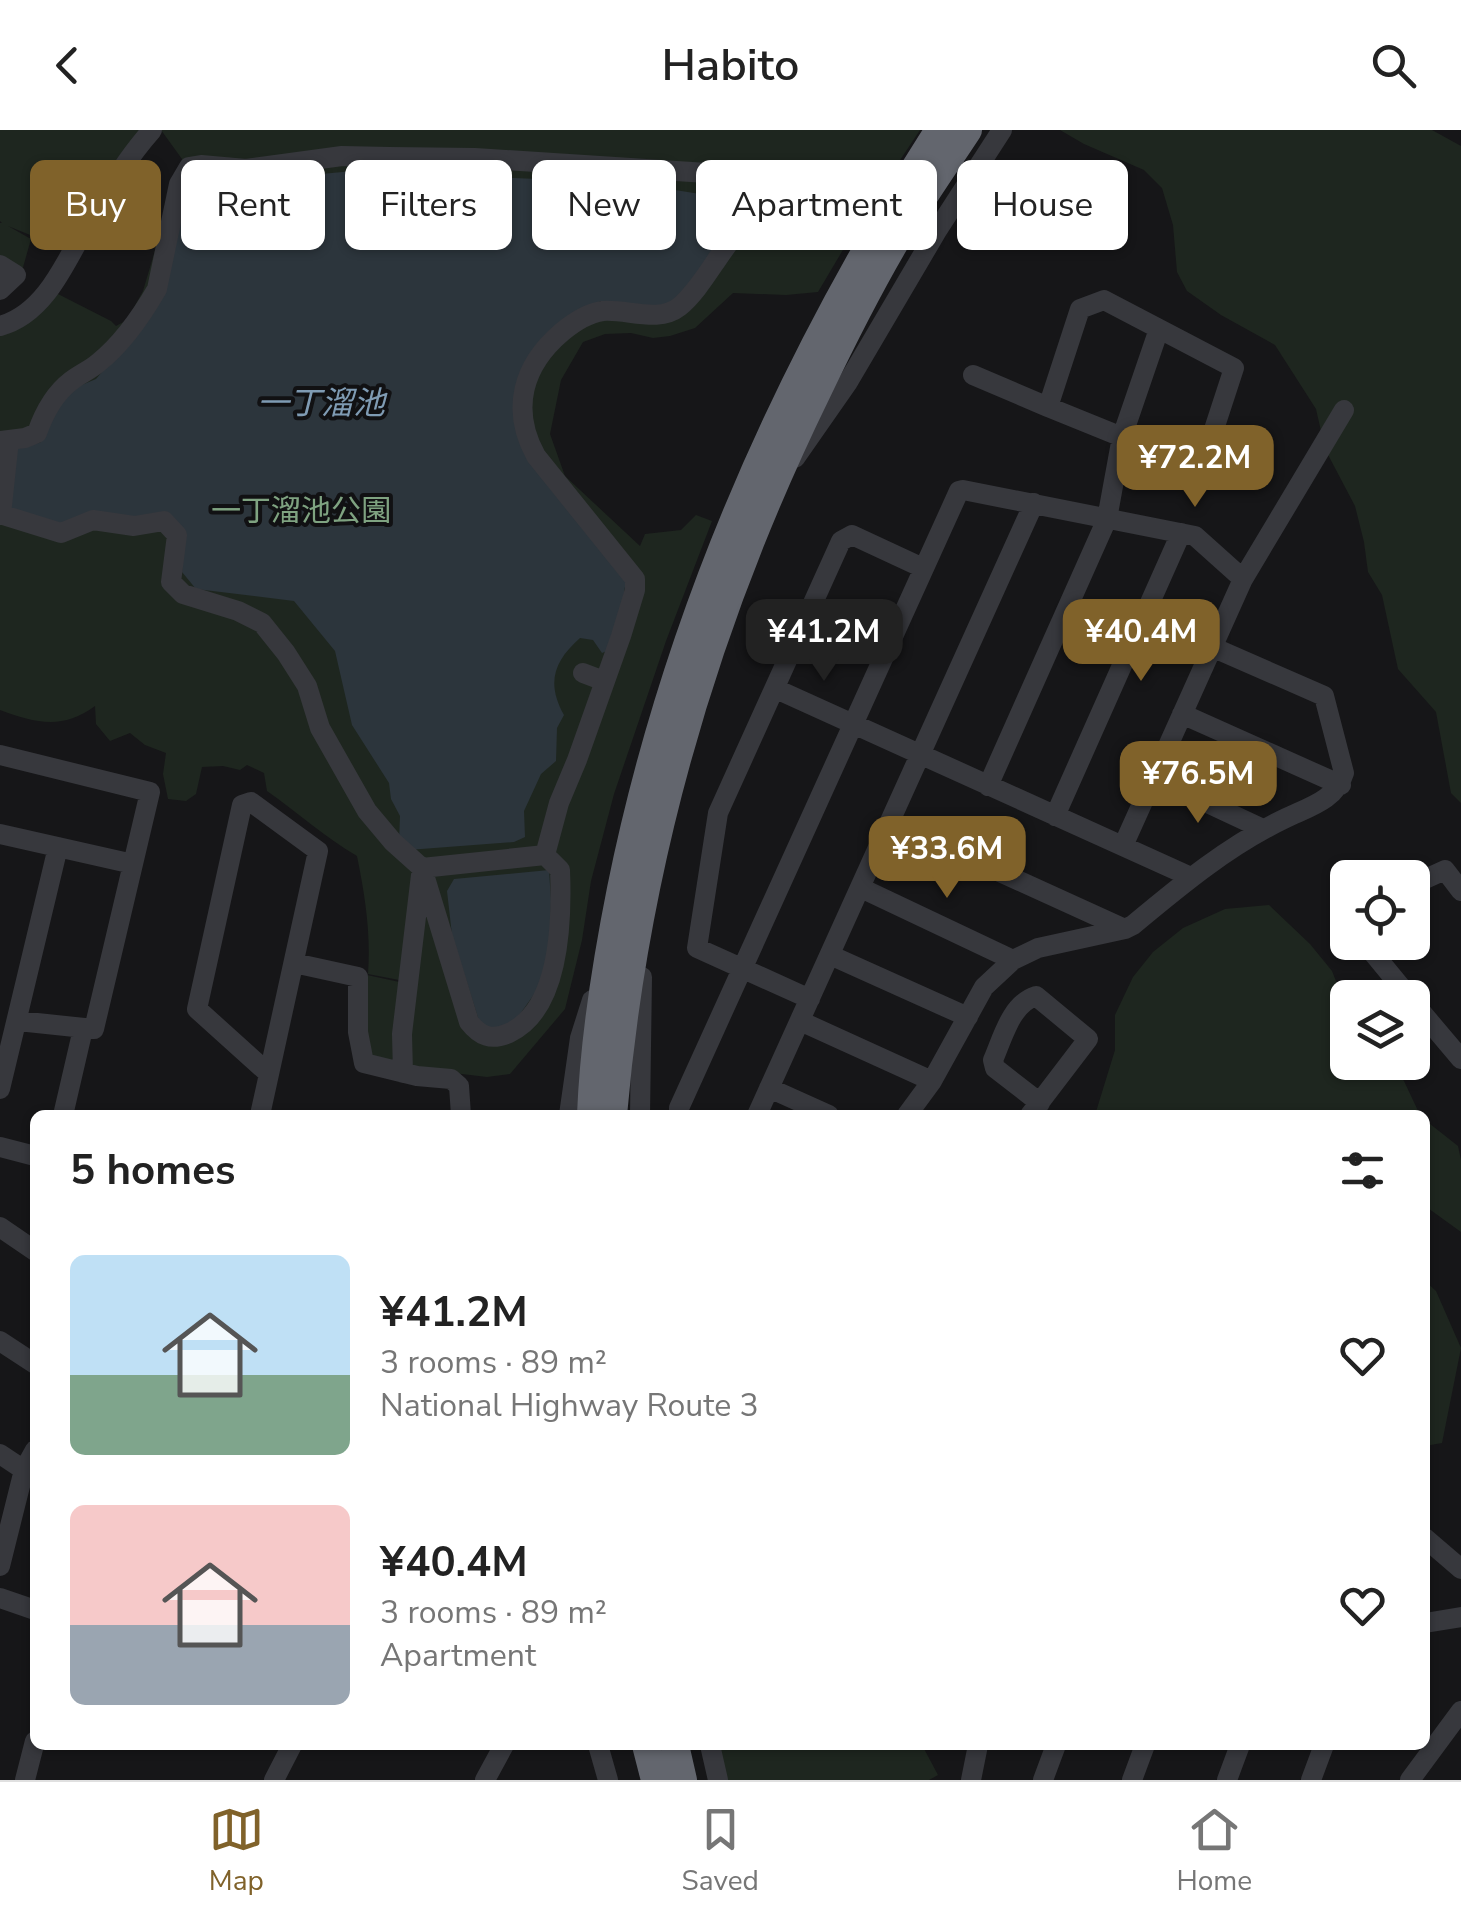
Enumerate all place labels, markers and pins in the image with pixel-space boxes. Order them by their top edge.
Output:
pin: ¥72.2M [1114,425,1276,510]
pin: ¥41.2M [743,599,905,684]
pin: ¥40.4M [1060,599,1222,684]
pin: ¥76.5M [1117,741,1279,826]
pin: ¥33.6M [866,816,1028,901]

